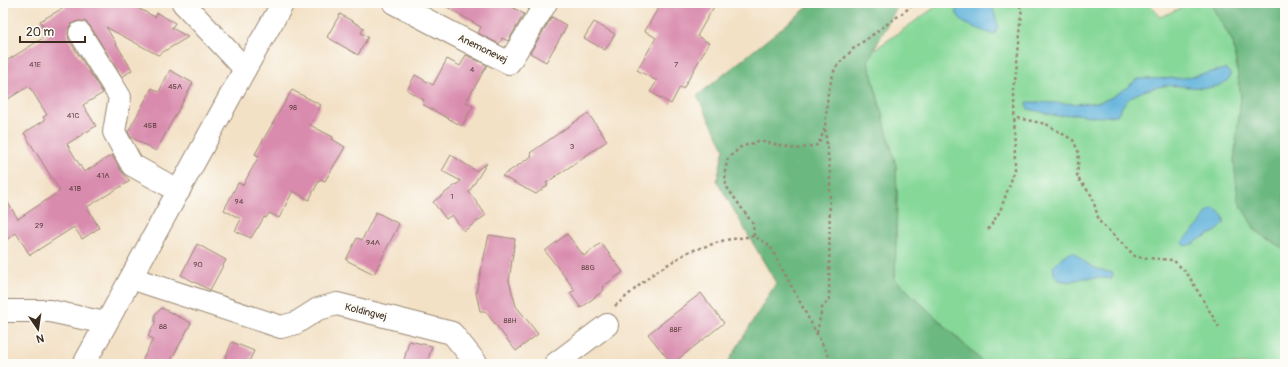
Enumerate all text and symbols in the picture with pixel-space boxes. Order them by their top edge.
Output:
scale bar [20,18,85,44]
text: 20 m [26,25,55,40]
street label: Anemonevej [456,32,509,66]
house number: 41E [29,60,41,69]
house number: 7 [674,60,679,69]
house number: 4 [470,65,475,74]
house number: 45A [168,82,182,91]
house number: 98 [289,103,297,112]
house number: 41C [67,111,79,120]
house number: 45B [143,121,157,130]
house number: 3 [570,142,575,151]
house number: 41A [97,171,109,180]
house number: 41B [69,184,82,193]
house number: 1 [450,192,454,201]
house number: 94 [235,197,244,206]
house number: 29 [35,221,43,230]
house number: 94A [366,238,380,247]
house number: 90 [193,260,203,269]
house number: 88G [581,263,595,272]
street label: Koldingvej [344,301,388,323]
north arrow [18,309,58,349]
house number: 88H [503,316,517,325]
house number: 88 [159,322,167,331]
house number: 88F [670,325,683,334]
text: N [35,331,45,346]

